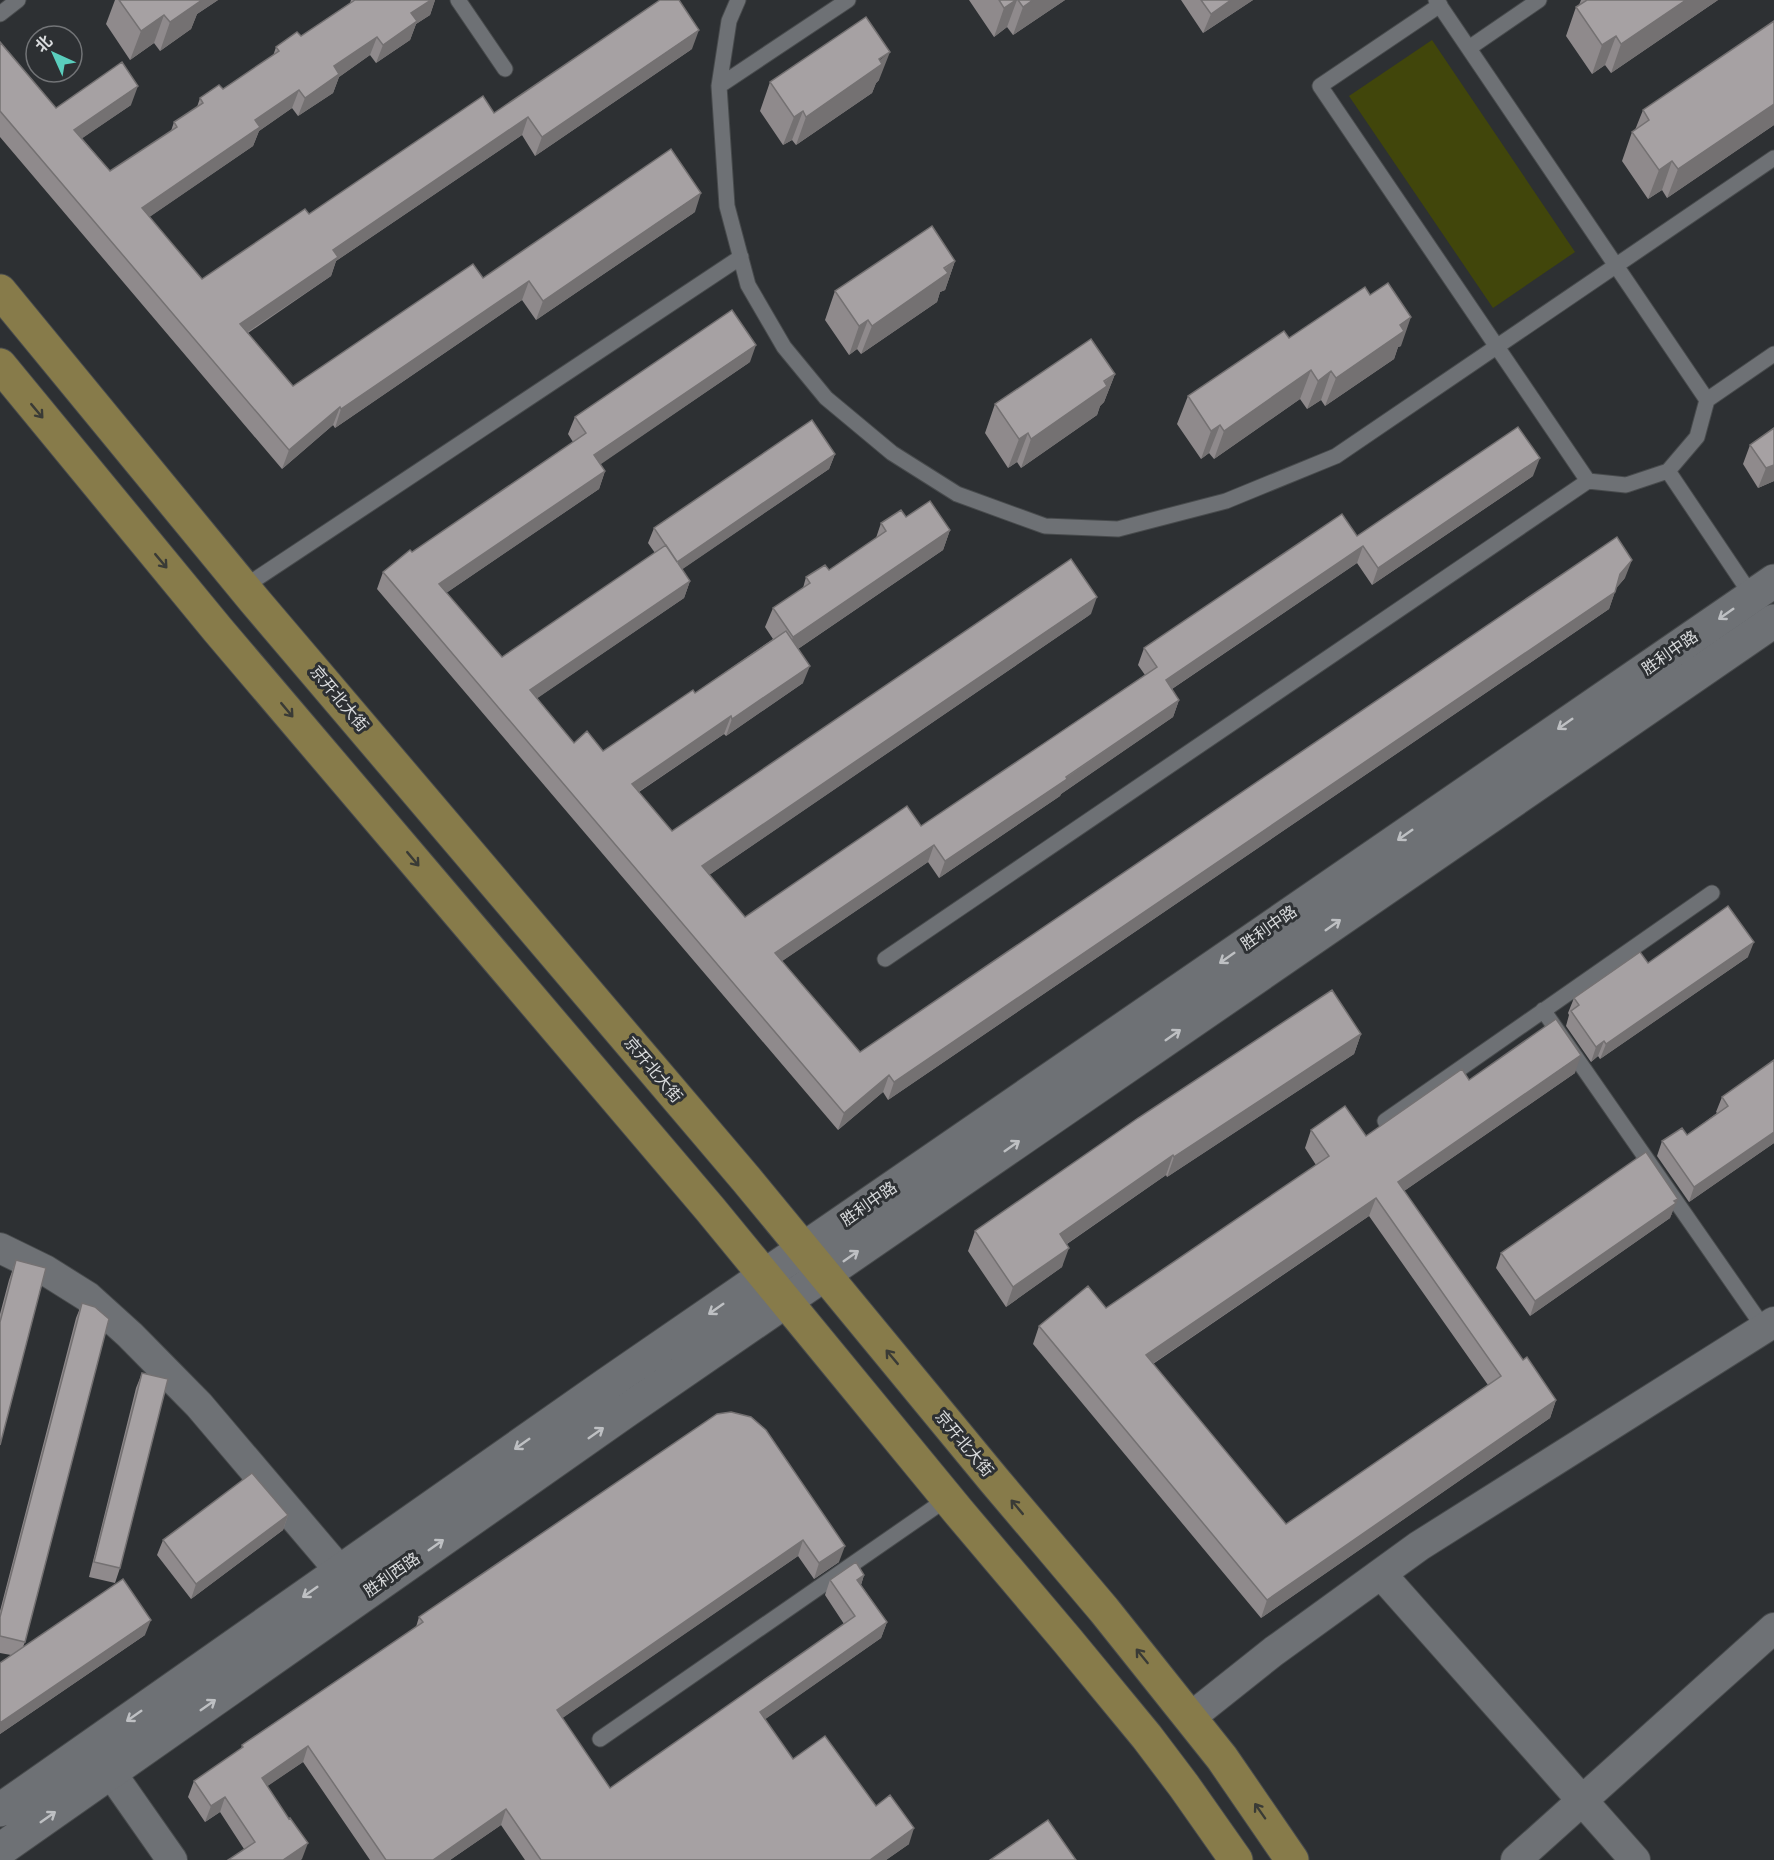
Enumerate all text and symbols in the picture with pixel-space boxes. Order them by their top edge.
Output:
north arrow [24,24,84,84]
text: 北 [31,31,58,58]
one-way arrow [31,402,44,418]
one-way arrow [155,553,168,569]
one-way arrow [1718,608,1734,620]
street label: 胜利中路 [1637,626,1703,680]
street label: 京开北大街 [305,661,373,737]
one-way arrow [280,702,294,717]
one-way arrow [1558,718,1574,730]
one-way arrow [1397,829,1413,841]
one-way arrow [406,851,420,866]
street label: 胜利中路 [1236,901,1302,955]
one-way arrow [1324,919,1341,931]
one-way arrow [1218,951,1235,964]
one-way arrow [1164,1029,1180,1041]
street label: 京开北大街 [619,1032,687,1108]
one-way arrow [1003,1140,1020,1152]
street label: 胜利中路 [836,1177,902,1231]
one-way arrow [843,1250,859,1262]
one-way arrow [709,1303,725,1315]
one-way arrow [885,1350,899,1365]
street label: 京开北大街 [930,1406,998,1482]
one-way arrow [587,1427,603,1439]
one-way arrow [514,1438,530,1450]
one-way arrow [1010,1499,1023,1515]
one-way arrow [427,1539,444,1551]
street label: 胜利西路 [359,1548,425,1602]
one-way arrow [303,1586,319,1598]
one-way arrow [1135,1649,1148,1665]
one-way arrow [199,1699,215,1711]
one-way arrow [126,1710,142,1722]
one-way arrow [1254,1804,1266,1820]
one-way arrow [39,1811,56,1823]

